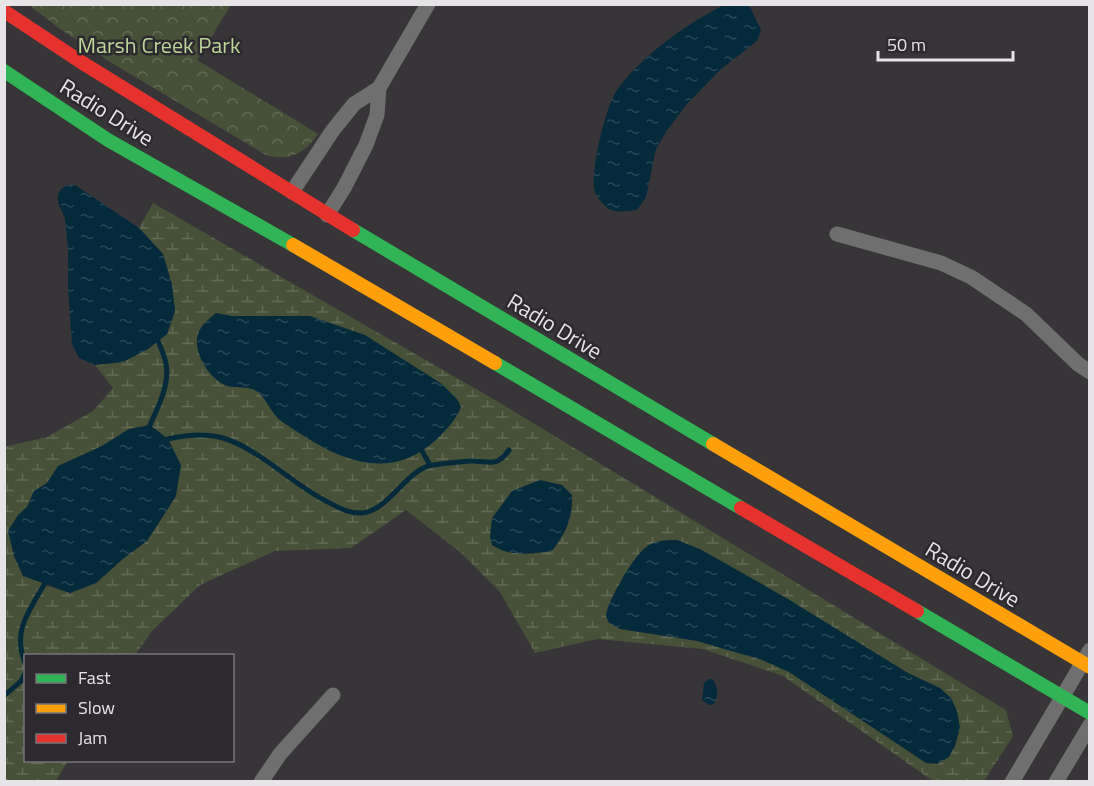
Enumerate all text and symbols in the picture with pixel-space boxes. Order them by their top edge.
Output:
scale bar [878,24,1013,62]
park label: Marsh Creek Park [78,28,241,62]
text: 50 m [887,31,926,58]
street label: Radio Drive [53,70,161,154]
street label: Radio Drive [501,284,609,368]
street label: Radio Drive [919,532,1027,616]
legend [24,654,234,762]
text: Fast [78,664,111,691]
text: Slow [78,694,115,721]
text: Jam [78,724,107,751]

